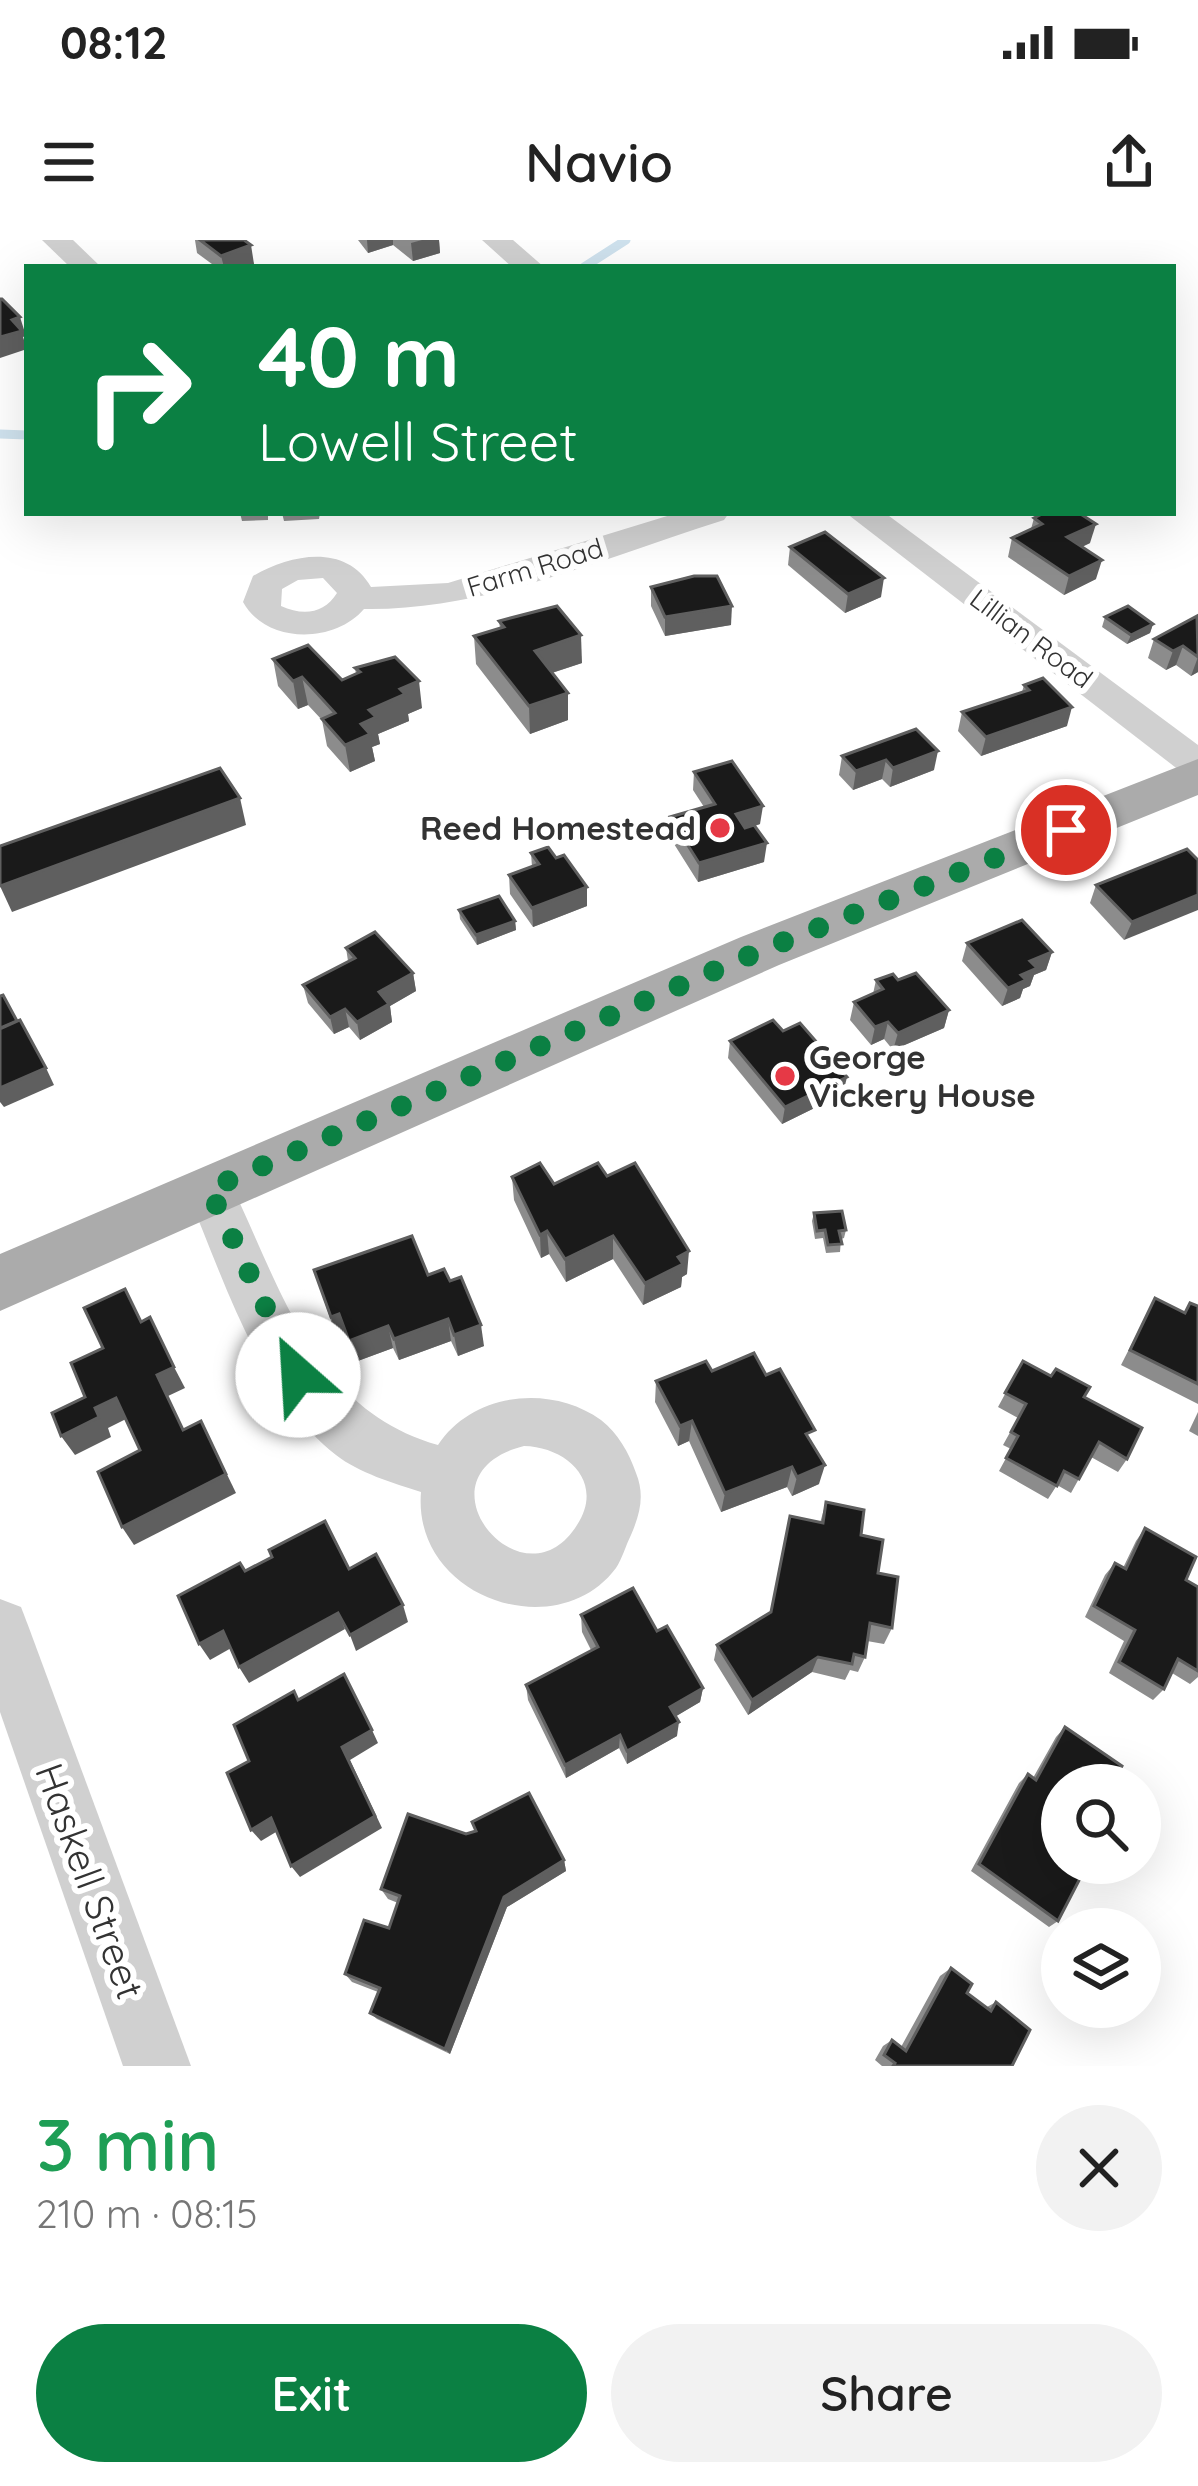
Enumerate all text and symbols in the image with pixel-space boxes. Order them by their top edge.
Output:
text: 08:12 [60,14,168,70]
text: Navio [525,128,673,196]
icon: menu [36,129,102,195]
icon: share [1096,129,1162,195]
text: 40 m [258,303,460,408]
icon: right [60,312,216,468]
text: Lowell Street [258,407,578,475]
street label: Farm Road [463,530,607,604]
street label: Lillian Road [964,581,1100,695]
pin [1015,779,1117,881]
icon: arrive [1033,797,1099,863]
place label: Reed Homestead [420,807,696,848]
marker: Reed Homestead [707,815,733,841]
place label: George Vickery House [809,1036,1036,1115]
marker: George Vickery House [772,1063,798,1089]
position arrow [235,1312,361,1438]
street label: Haskell Street [25,1756,156,2005]
map controls [1041,1764,1161,2028]
button: search [1041,1764,1161,1884]
button: layers [1041,1908,1161,2028]
text: 3 min [36,2099,220,2189]
button: close [1036,2105,1162,2231]
text: 210 m · 08:15 [36,2189,258,2238]
button: Exit [36,2324,587,2462]
button: Share [611,2324,1162,2462]

